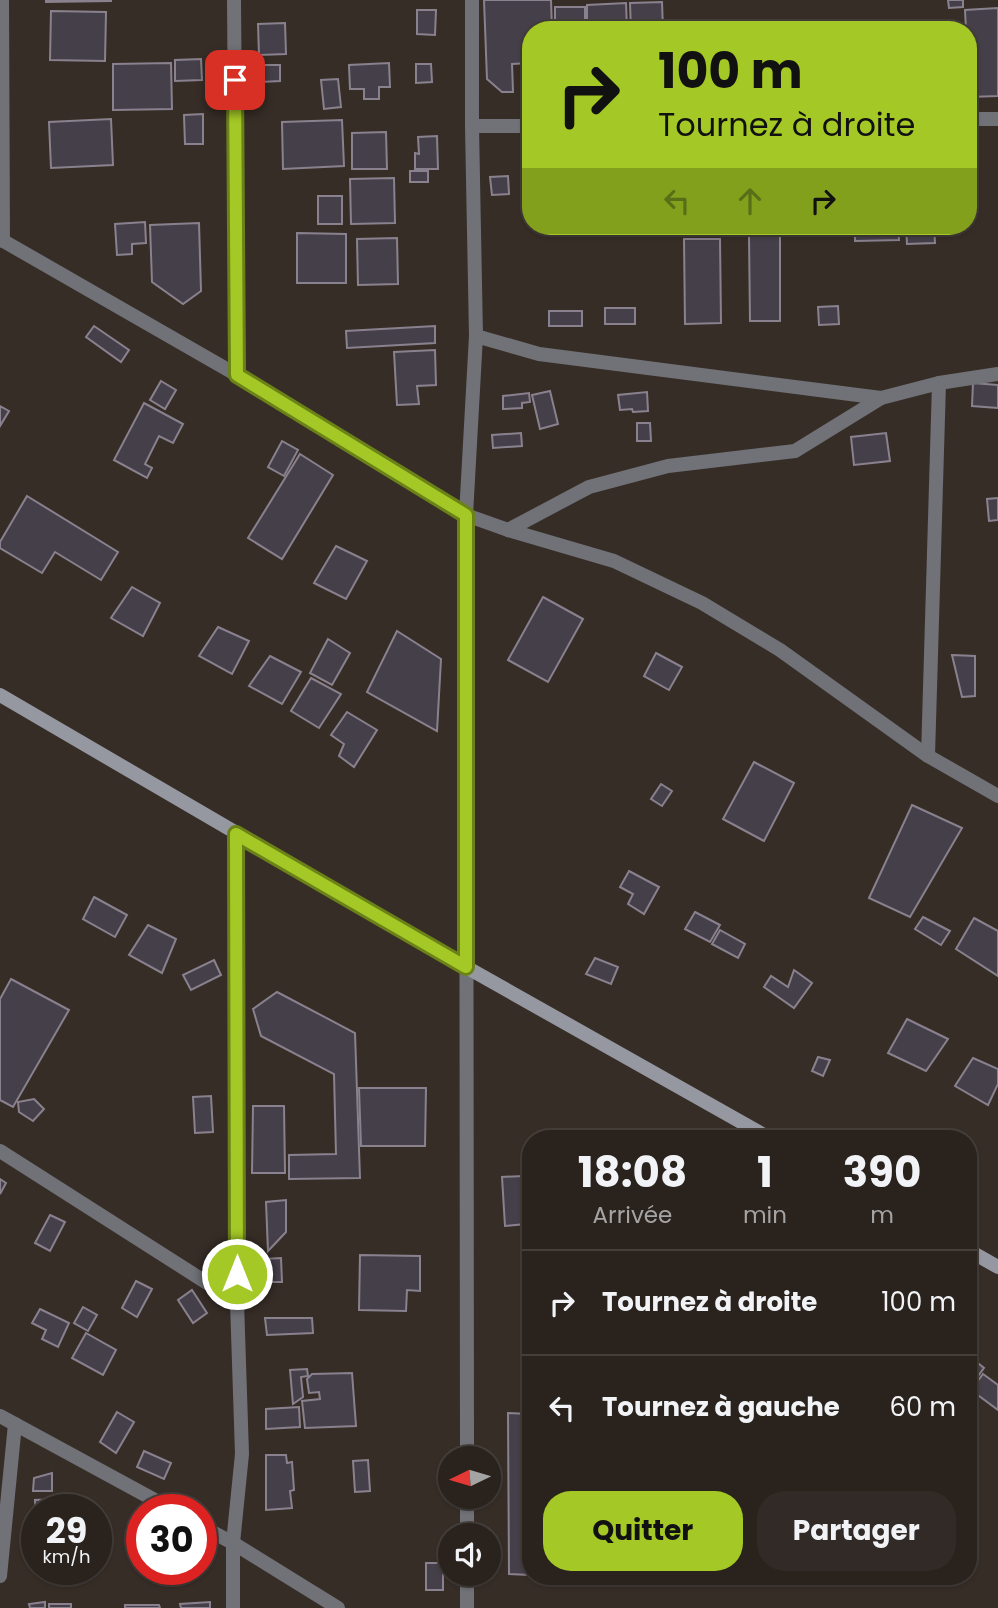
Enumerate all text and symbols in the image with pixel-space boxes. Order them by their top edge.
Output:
text: 100 m [658,37,803,105]
icon: right [543,49,634,140]
pin [205,50,265,110]
icon: arrive [216,61,254,99]
text: Tournez à droite [658,102,915,147]
icon: left [658,182,696,220]
icon: ahead [731,182,769,220]
icon: right [804,182,842,220]
text: 18:08 [578,1143,687,1202]
text: 1 [757,1143,773,1202]
text: 390 [843,1143,921,1202]
text: Arrivée [593,1199,672,1231]
text: min [743,1199,787,1231]
text: m [870,1199,894,1231]
position arrow [200,1237,274,1311]
icon: right [543,1284,581,1322]
text: Tournez à droite [602,1284,817,1320]
text: 100 m [881,1284,956,1320]
icon: left [543,1389,581,1427]
text: Tournez à gauche [602,1389,840,1425]
text: 60 m [889,1389,956,1425]
north arrow [438,1446,500,1508]
map controls [438,1446,501,1586]
button: Quitter [543,1491,743,1571]
button: Partager [757,1491,956,1571]
speed limit sign: 30 [126,1494,217,1585]
text: 29 [46,1506,87,1555]
button: sound [438,1523,501,1586]
text: km/h [43,1544,90,1569]

